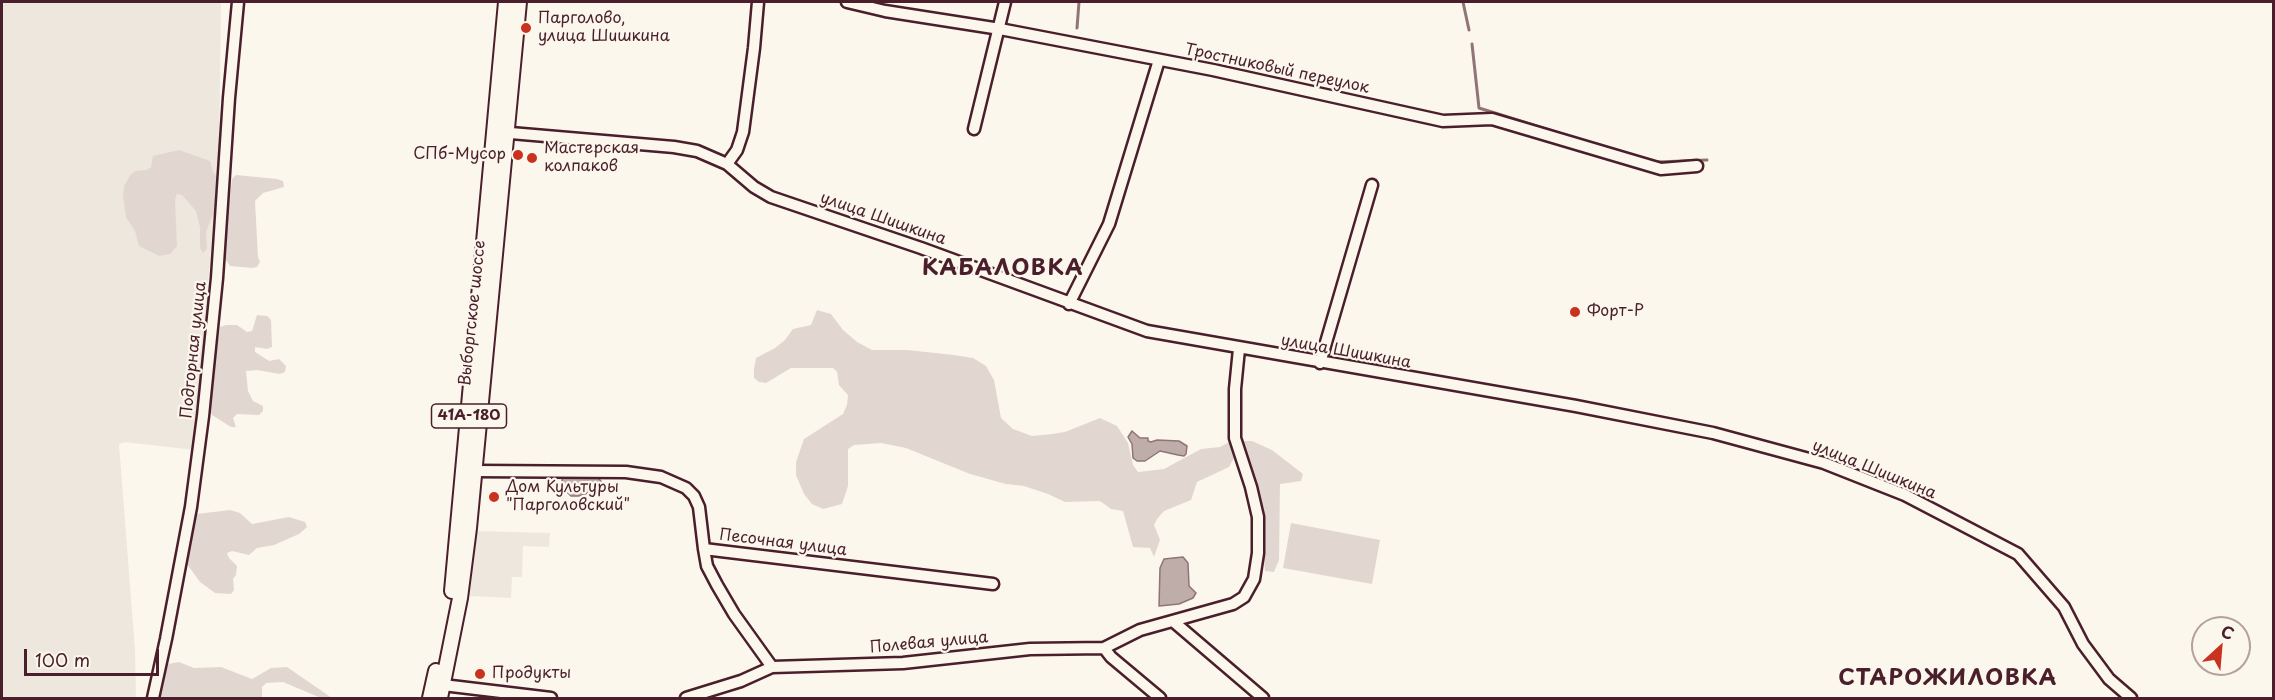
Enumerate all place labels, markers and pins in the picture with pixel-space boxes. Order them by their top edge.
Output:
place label: Парголово, улица Шишкина [538,9,670,47]
marker: Парголово, улица Шишкина [519,21,533,35]
place label: Мастерская колпаков [544,139,639,177]
place label: СПб-Мусор [413,145,506,165]
marker: СПб-Мусор [511,148,525,162]
marker: Мастерская колпаков [525,151,539,165]
place label: Форт-Р [1587,302,1644,322]
marker: Форт-Р [1568,305,1582,319]
place label: Дом Культуры "Парголовский" [506,478,630,516]
marker: Дом Культуры "Парголовский" [487,490,501,504]
place label: Продукты [492,664,571,684]
marker: Продукты [473,667,487,681]

